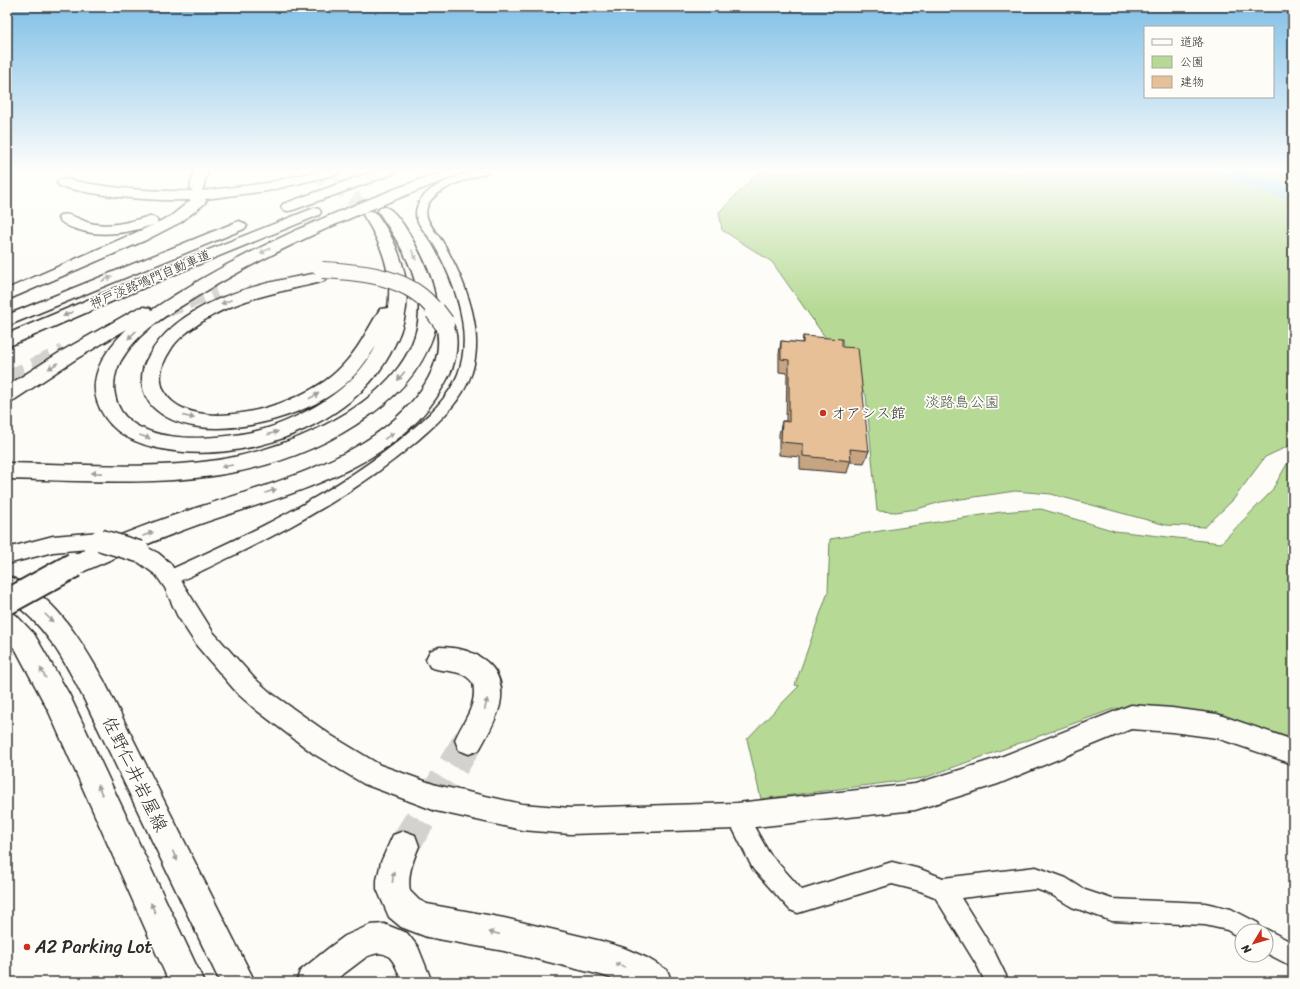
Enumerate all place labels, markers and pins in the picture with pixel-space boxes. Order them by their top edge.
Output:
place label: オアシス館 [831,400,906,426]
marker: オアシス館 [818,408,828,418]
place label: A2 Parking Lot [34,931,153,963]
marker: A2 Parking Lot [22,942,32,952]

